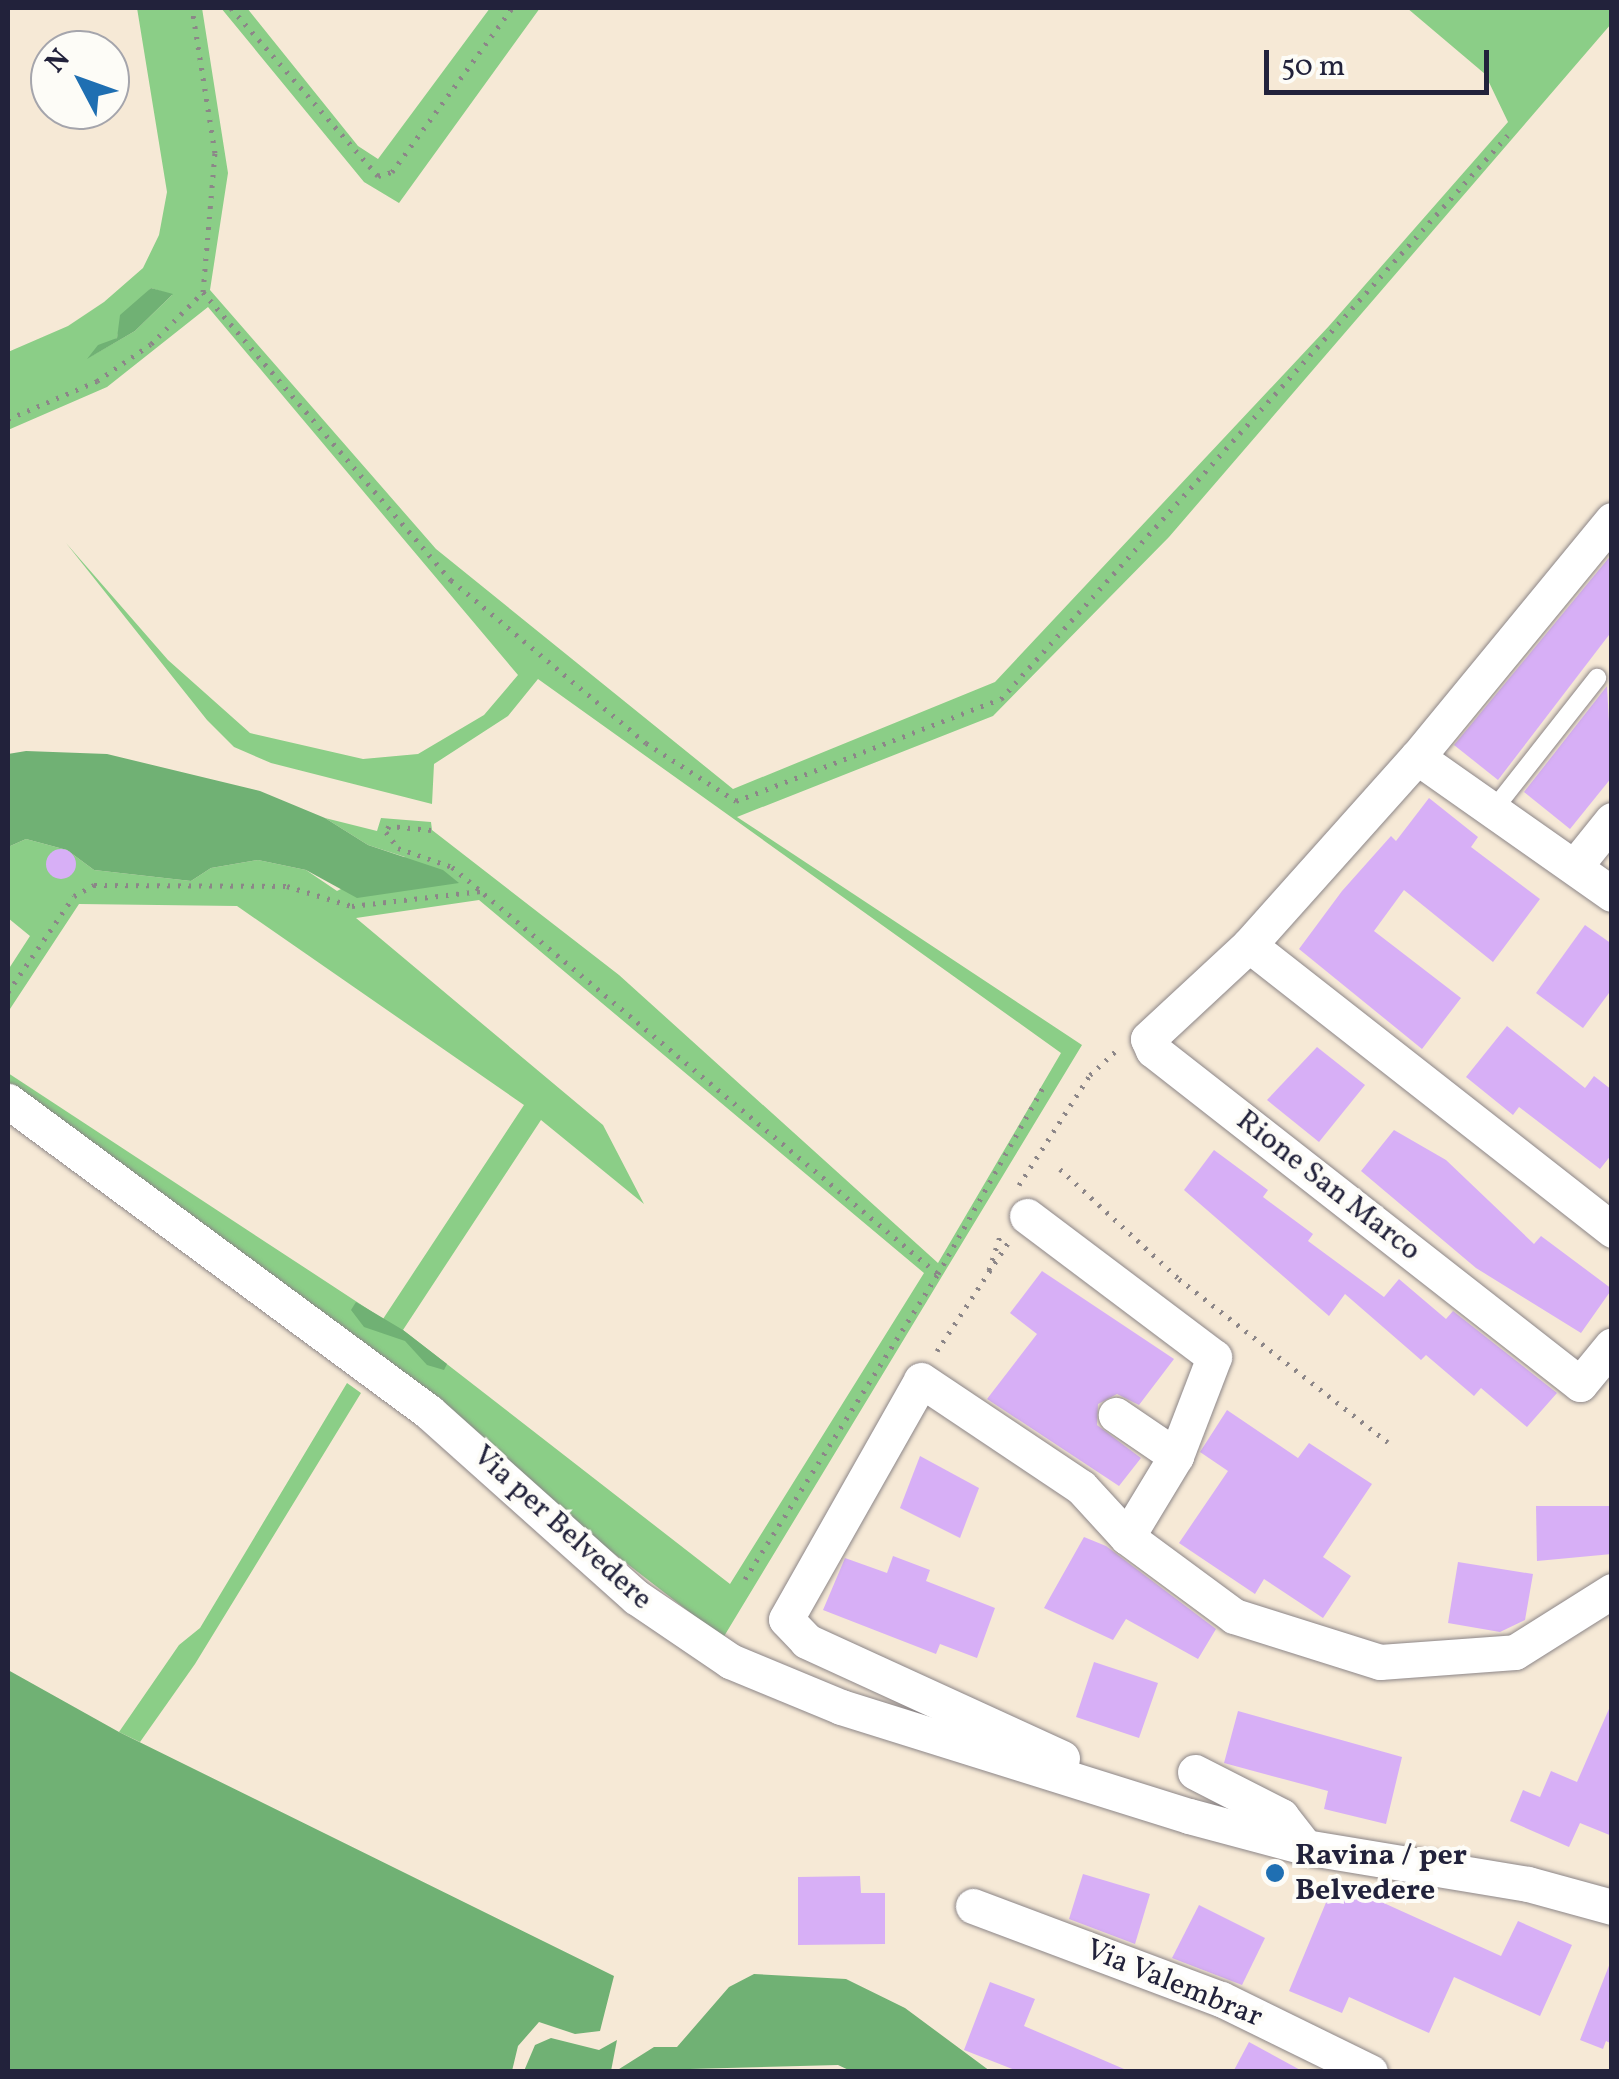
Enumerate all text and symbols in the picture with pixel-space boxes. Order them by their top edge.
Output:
north arrow [30,30,130,130]
scale bar [1269,30,1494,92]
text: N [37,41,80,82]
text: 50 m [1281,46,1345,88]
street label: Rione San Marco [1229,1103,1427,1269]
street label: Via per Belvedere [465,1438,659,1618]
place label: Ravina / per Belvedere [1295,1838,1467,1908]
marker: Ravina / per Belvedere [1264,1862,1286,1884]
street label: Via Valembrar [1080,1932,1268,2036]

